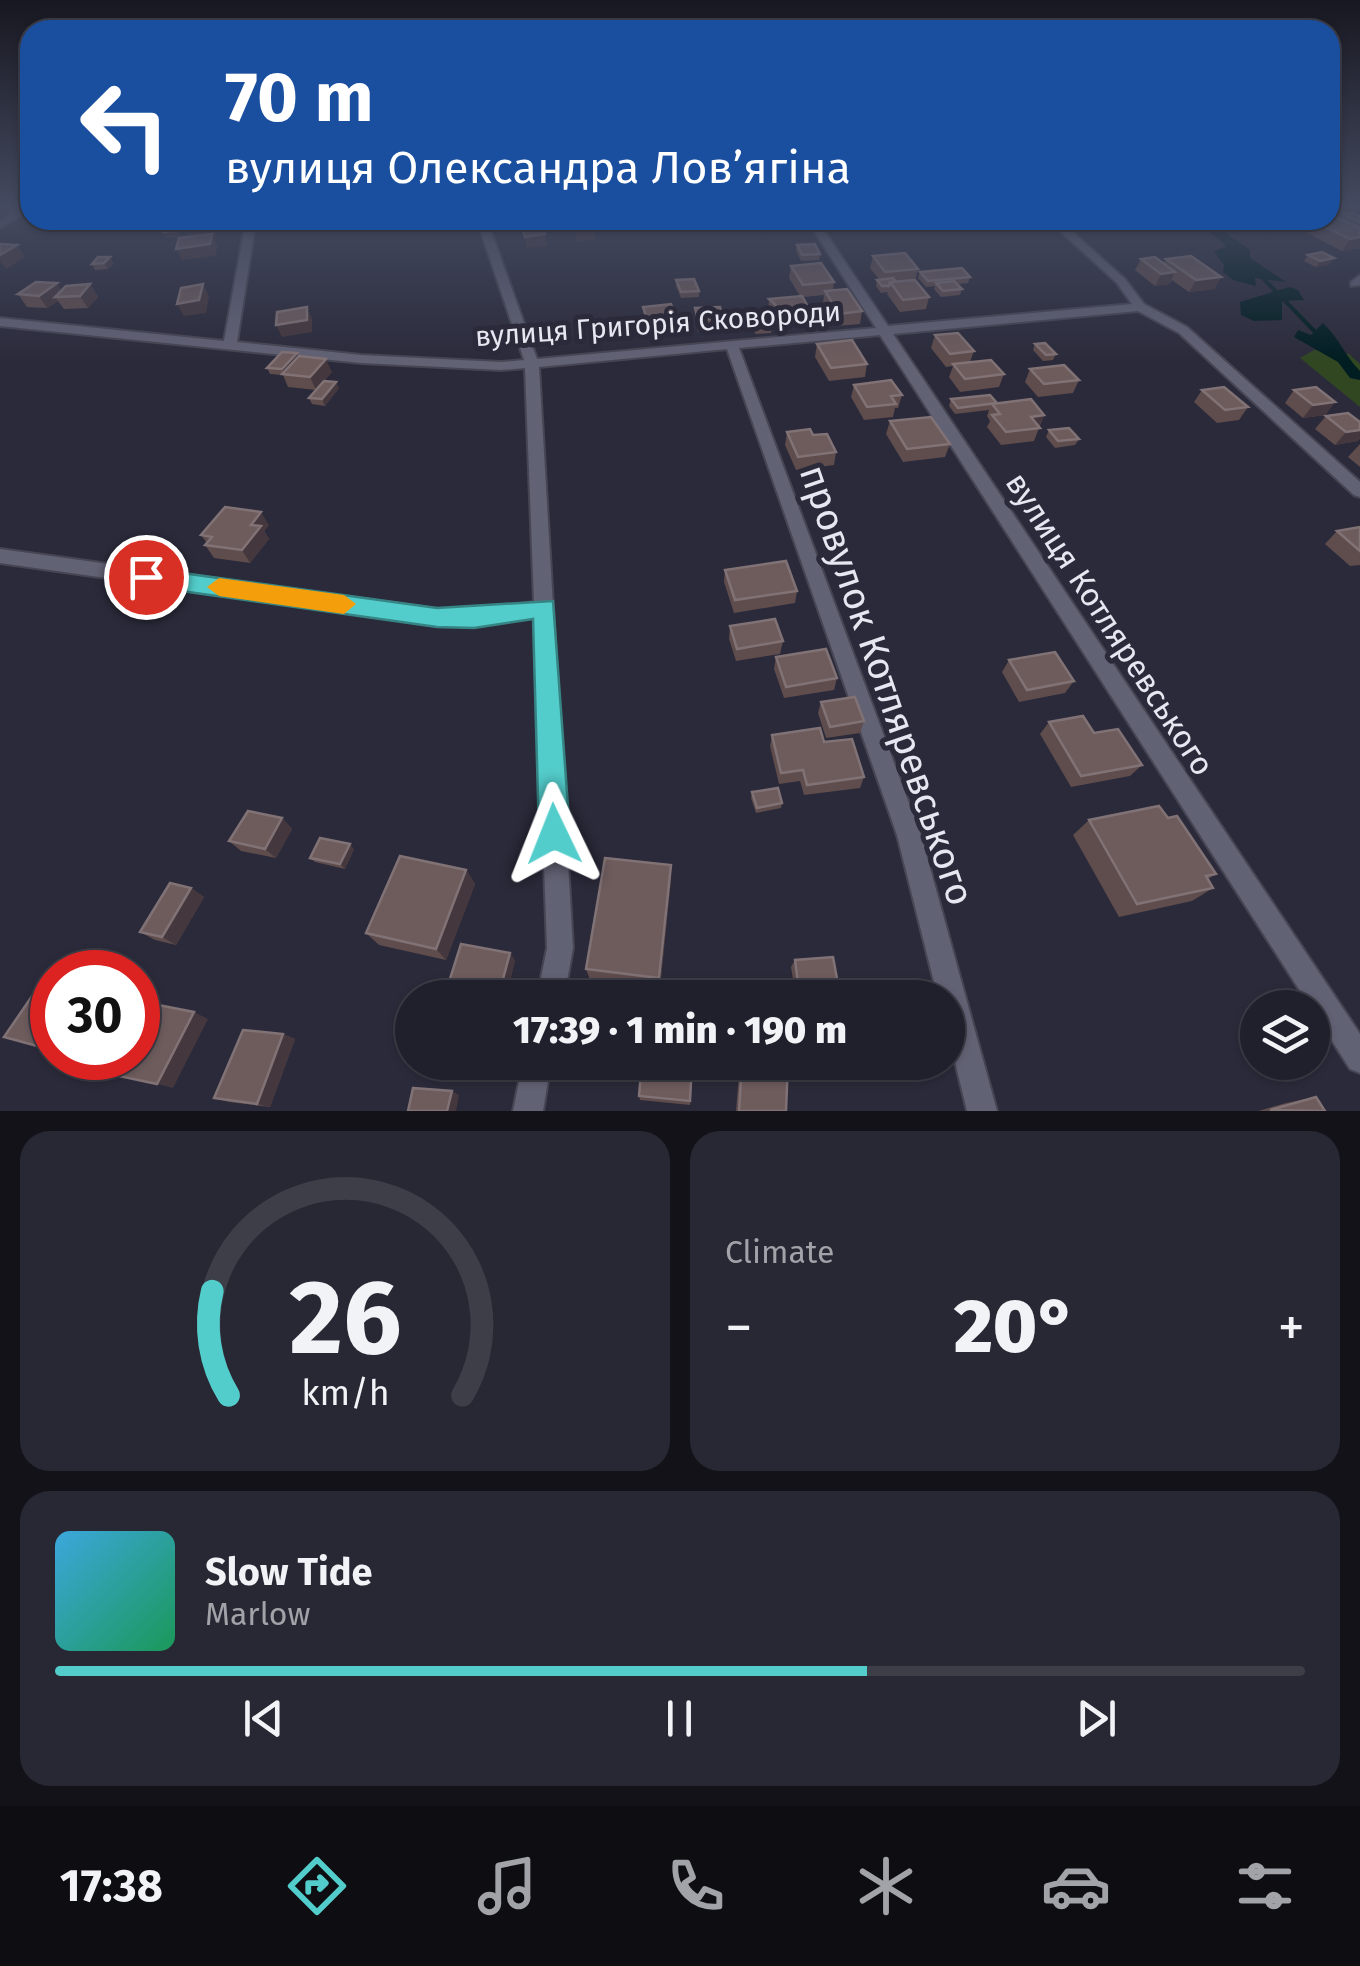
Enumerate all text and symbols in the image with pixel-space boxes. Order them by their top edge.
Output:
text: 70 m [225,56,374,140]
icon: left [60,60,190,190]
text: вулиця Олександра Ловʼягіна [225,141,851,195]
street label: вулиця Григорія Сковороди [474,295,842,353]
street label: провулок Котляревського [790,459,984,911]
street label: вулиця Котляревського [998,465,1222,783]
pin [104,535,189,620]
icon: arrive [119,550,174,605]
position arrow [502,782,606,886]
speed limit sign: 30 [30,950,160,1080]
map controls [1240,990,1330,1080]
button: layers [1240,990,1330,1080]
text: 17:39 · 1 min · 190 m [513,1007,847,1053]
text: Climate [725,1233,834,1271]
text: 26 [289,1256,401,1381]
text: 20° [954,1282,1076,1372]
text: − [725,1295,753,1361]
text: + [1278,1295,1305,1361]
text: km/h [301,1372,389,1414]
text: Slow Tide [205,1549,373,1595]
text: Marlow [205,1595,311,1633]
icon: previous [236,1691,291,1746]
icon: pause [652,1691,707,1746]
icon: next [1069,1691,1124,1746]
icon: directions [282,1851,352,1921]
icon: music [472,1851,542,1921]
icon: phone [661,1851,731,1921]
icon: climate [851,1851,921,1921]
icon: car [1041,1851,1111,1921]
icon: filters [1230,1851,1300,1921]
text: 17:38 [60,1859,163,1913]

